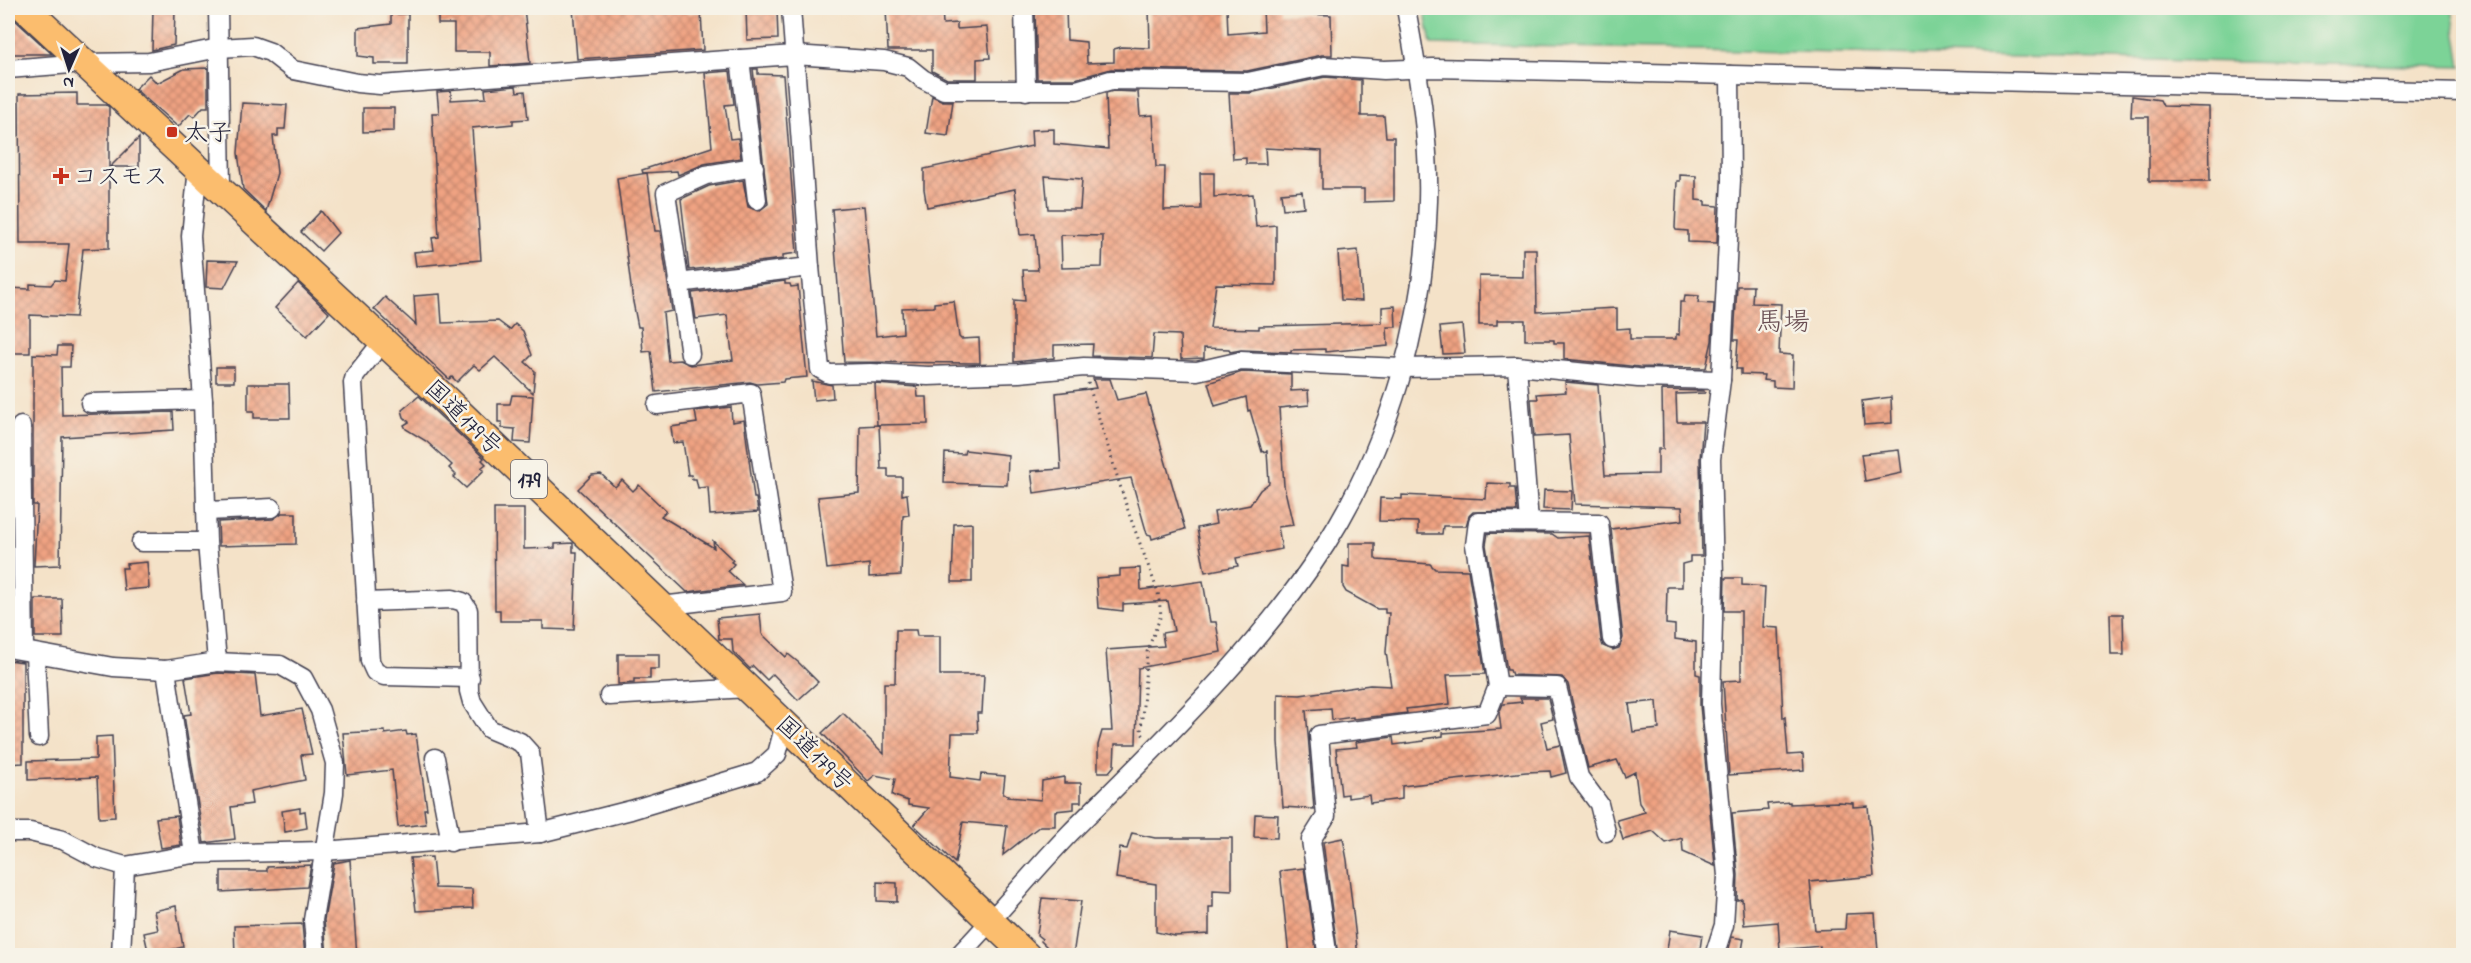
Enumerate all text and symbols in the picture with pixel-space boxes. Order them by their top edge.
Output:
north arrow [39,39,99,99]
text: N [62,70,74,94]
place label: 太子 [184,117,232,152]
marker: 太子 [165,125,179,139]
place label: コスモス [73,161,168,196]
marker: コスモス [54,169,68,183]
district label: 馬場 [1756,304,1810,343]
street label: 国道179号 [415,373,509,465]
road number: 179 [511,460,547,498]
street label: 国道179号 [766,709,860,801]

